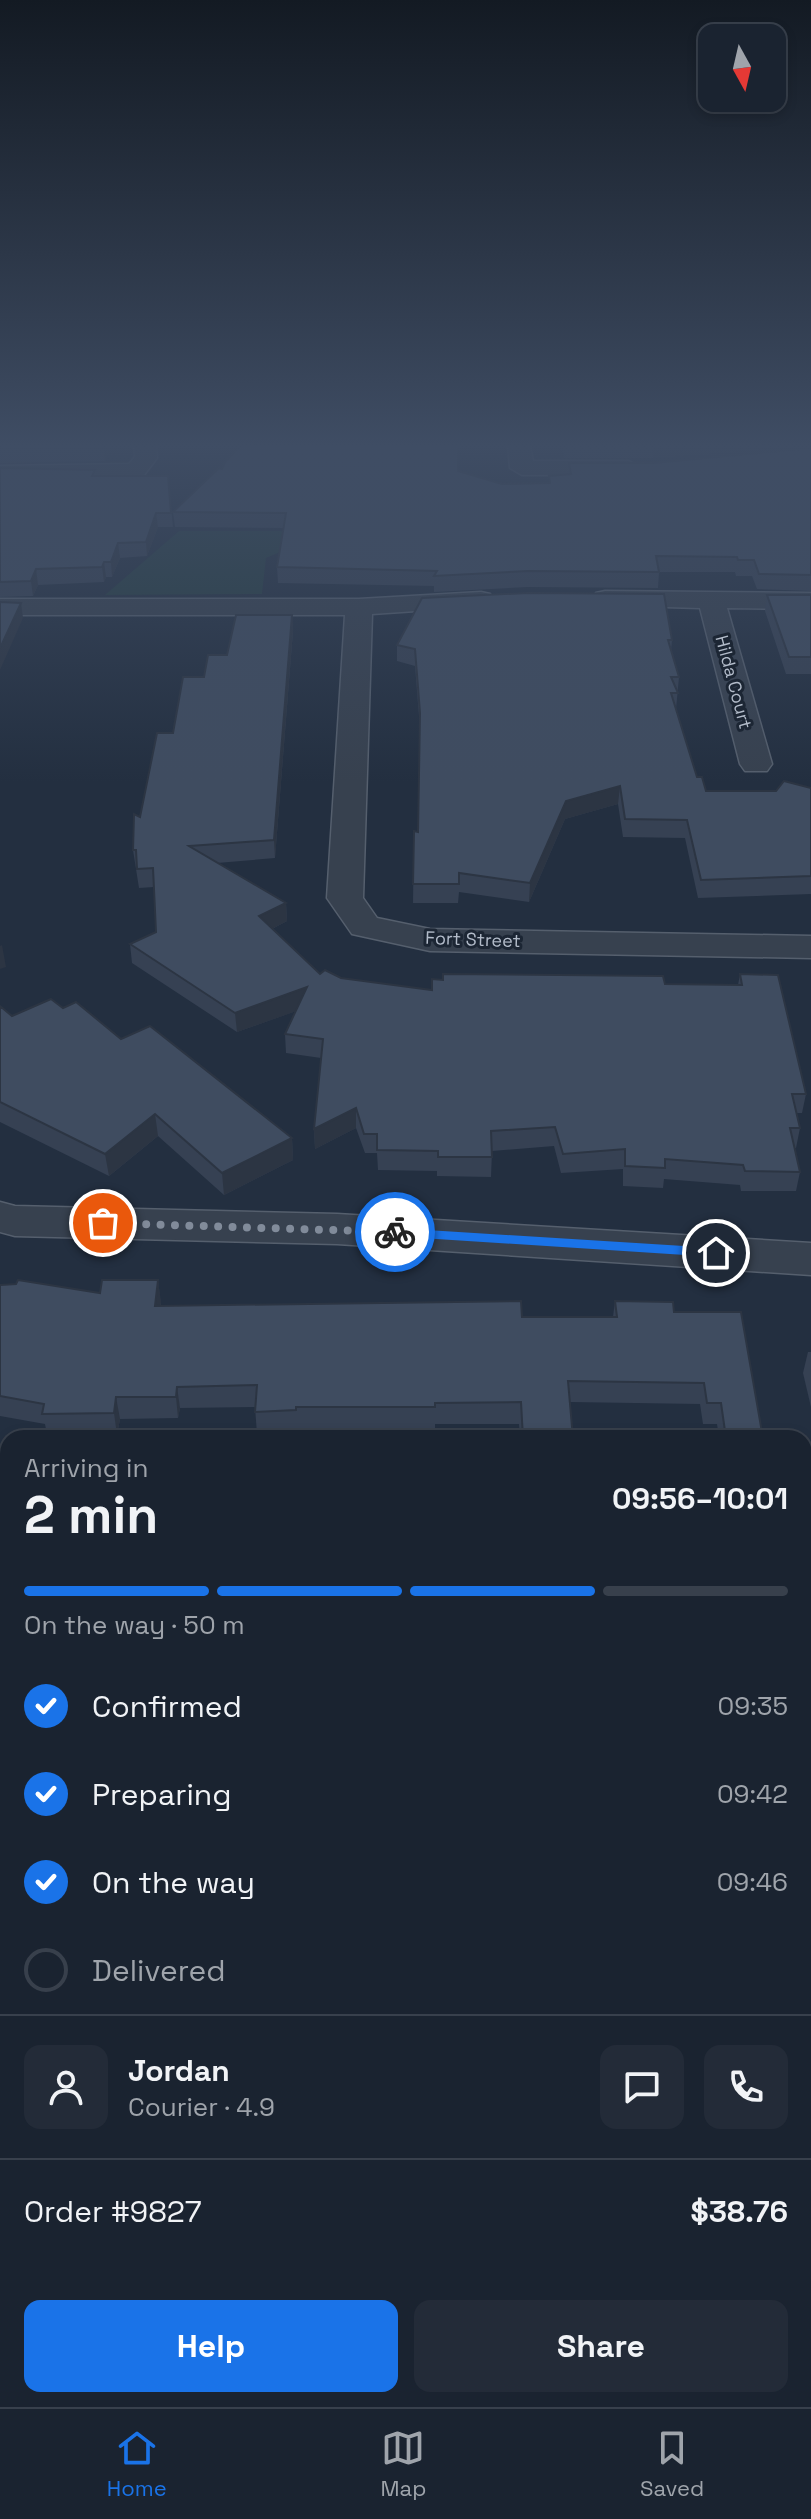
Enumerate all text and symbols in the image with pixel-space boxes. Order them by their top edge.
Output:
north arrow [698,24,786,112]
map controls [698,24,786,112]
street label: Hilda Court [710,633,758,731]
street label: Fort Street [425,926,521,952]
pin [69,1189,137,1257]
courier [355,1192,435,1272]
icon: bag [81,1201,125,1245]
icon: bike [373,1210,417,1254]
pin [682,1219,750,1287]
icon: home [694,1231,738,1275]
text: Arriving in [24,1451,148,1485]
text: 09:56–10:01 [612,1479,788,1518]
text: 2 min [24,1482,158,1548]
text: On the way · 50 m [24,1608,245,1642]
icon: check [24,1684,68,1728]
text: Confirmed [92,1687,242,1726]
text: 09:35 [718,1689,788,1723]
icon: check [24,1772,68,1816]
text: Preparing [92,1775,231,1814]
text: 09:42 [717,1777,788,1811]
icon: check [24,1860,68,1904]
text: On the way [92,1863,255,1902]
text: 09:46 [717,1865,788,1899]
text: Delivered [92,1951,226,1990]
button: person [24,2045,108,2129]
button: chat [600,2045,684,2129]
button: phone [704,2045,788,2129]
text: Jordan [128,2051,230,2090]
text: Courier · 4.9 [128,2090,275,2124]
text: Order #9827 [24,2192,202,2231]
text: $38.76 [691,2192,788,2231]
button: Help [24,2300,398,2392]
button: Share [414,2300,788,2392]
tab: Home [107,2426,167,2502]
tab: Map [380,2426,426,2502]
tab: Saved [640,2426,704,2502]

